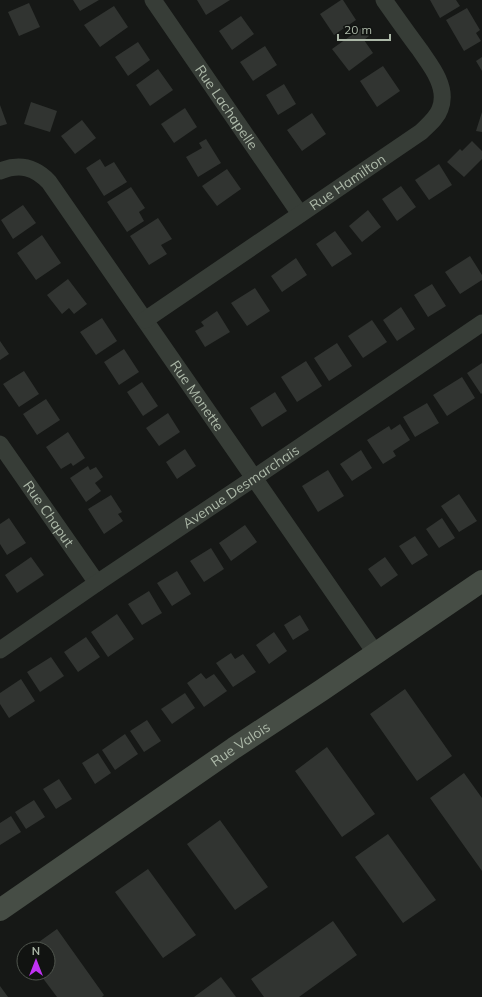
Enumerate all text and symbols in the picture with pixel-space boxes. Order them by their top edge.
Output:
scale bar [338,16,390,42]
text: 20 m [344,22,372,37]
street label: Rue Lachapelle [191,61,262,153]
street label: Rue Hamilton [306,150,389,214]
street label: Rue Monette [166,357,228,435]
street label: Avenue Desmarchais [179,441,303,532]
street label: Rue Chaput [19,477,78,550]
street label: Rue Valois [207,718,274,771]
north arrow [16,941,56,981]
text: N [32,944,40,958]

